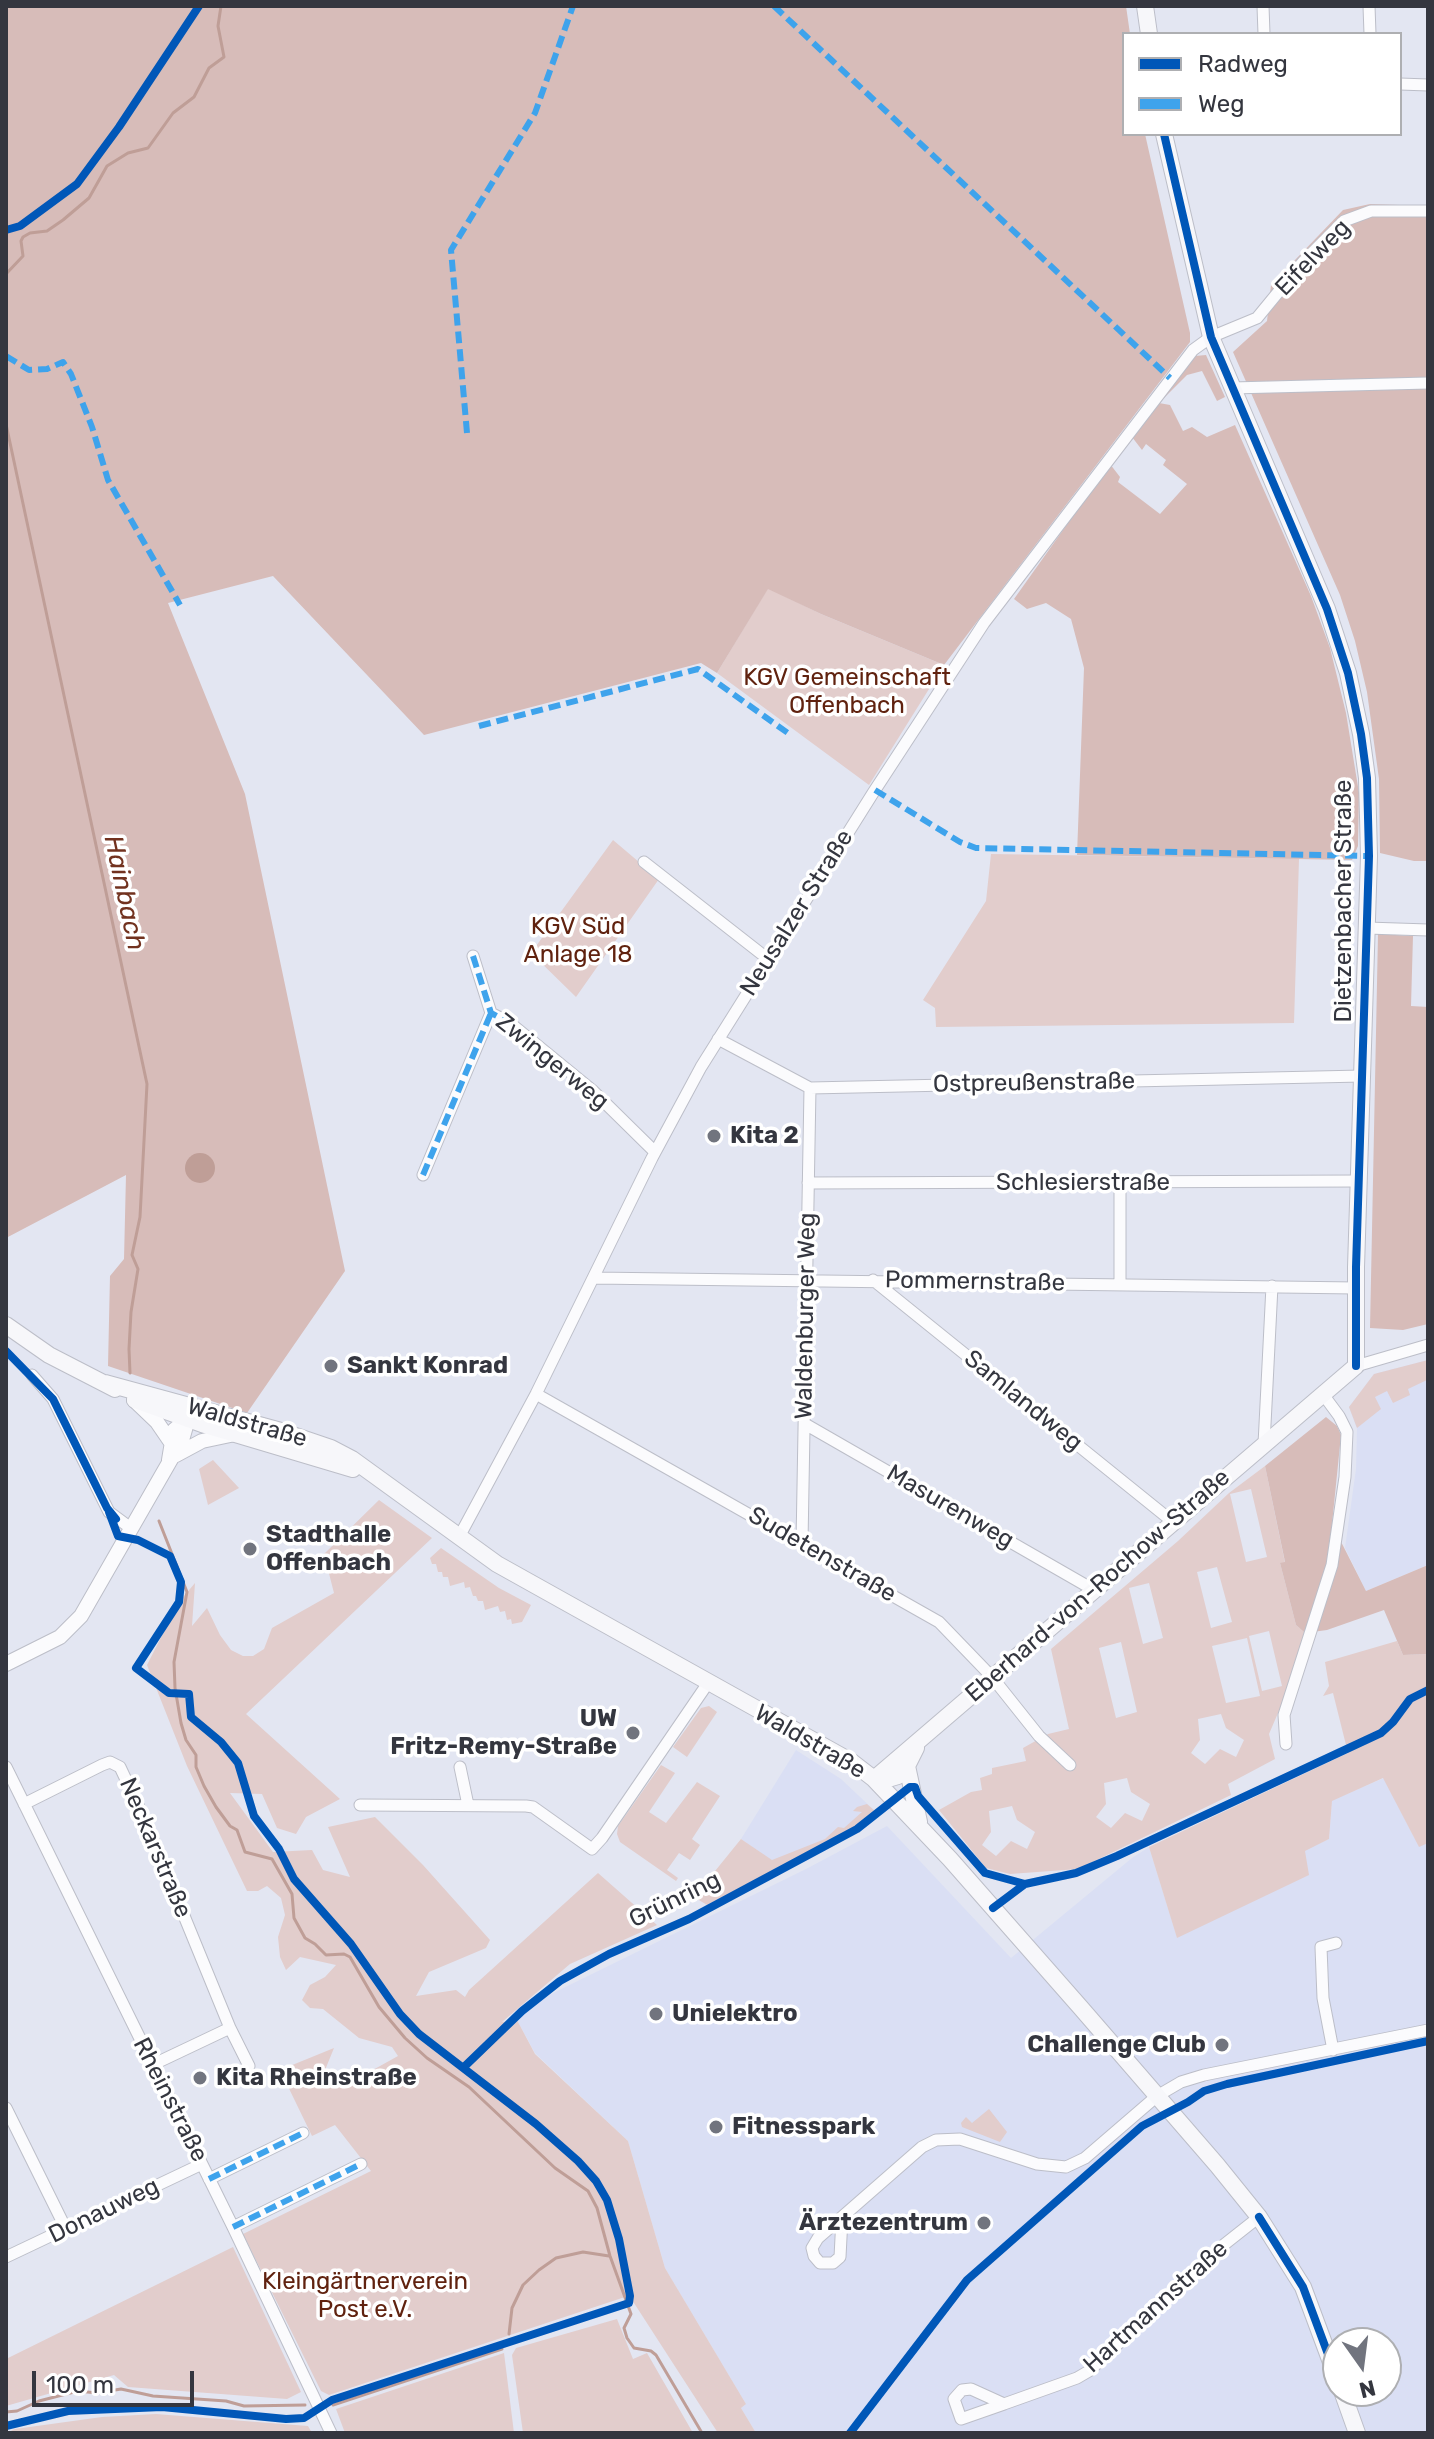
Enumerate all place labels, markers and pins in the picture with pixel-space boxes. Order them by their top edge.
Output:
place label: Kita 2 [730,1122,799,1150]
marker: Kita 2 [705,1127,723,1145]
place label: Sankt Konrad [347,1352,508,1380]
marker: Sankt Konrad [322,1357,340,1375]
place label: Stadthalle Offenbach [266,1521,391,1577]
marker: Stadthalle Offenbach [241,1540,259,1558]
place label: UW Fritz-Remy-Straße [390,1705,617,1761]
marker: UW Fritz-Remy-Straße [624,1724,642,1742]
place label: Unielektro [672,2000,798,2028]
marker: Unielektro [647,2005,665,2023]
place label: Challenge Club [1027,2031,1206,2059]
marker: Challenge Club [1213,2036,1231,2054]
place label: Kita Rheinstraße [216,2064,417,2092]
marker: Kita Rheinstraße [191,2069,209,2087]
place label: Fitnesspark [732,2113,875,2141]
marker: Fitnesspark [707,2118,725,2136]
place label: Ärztezentrum [799,2209,968,2237]
marker: Ärztezentrum [975,2214,993,2232]

